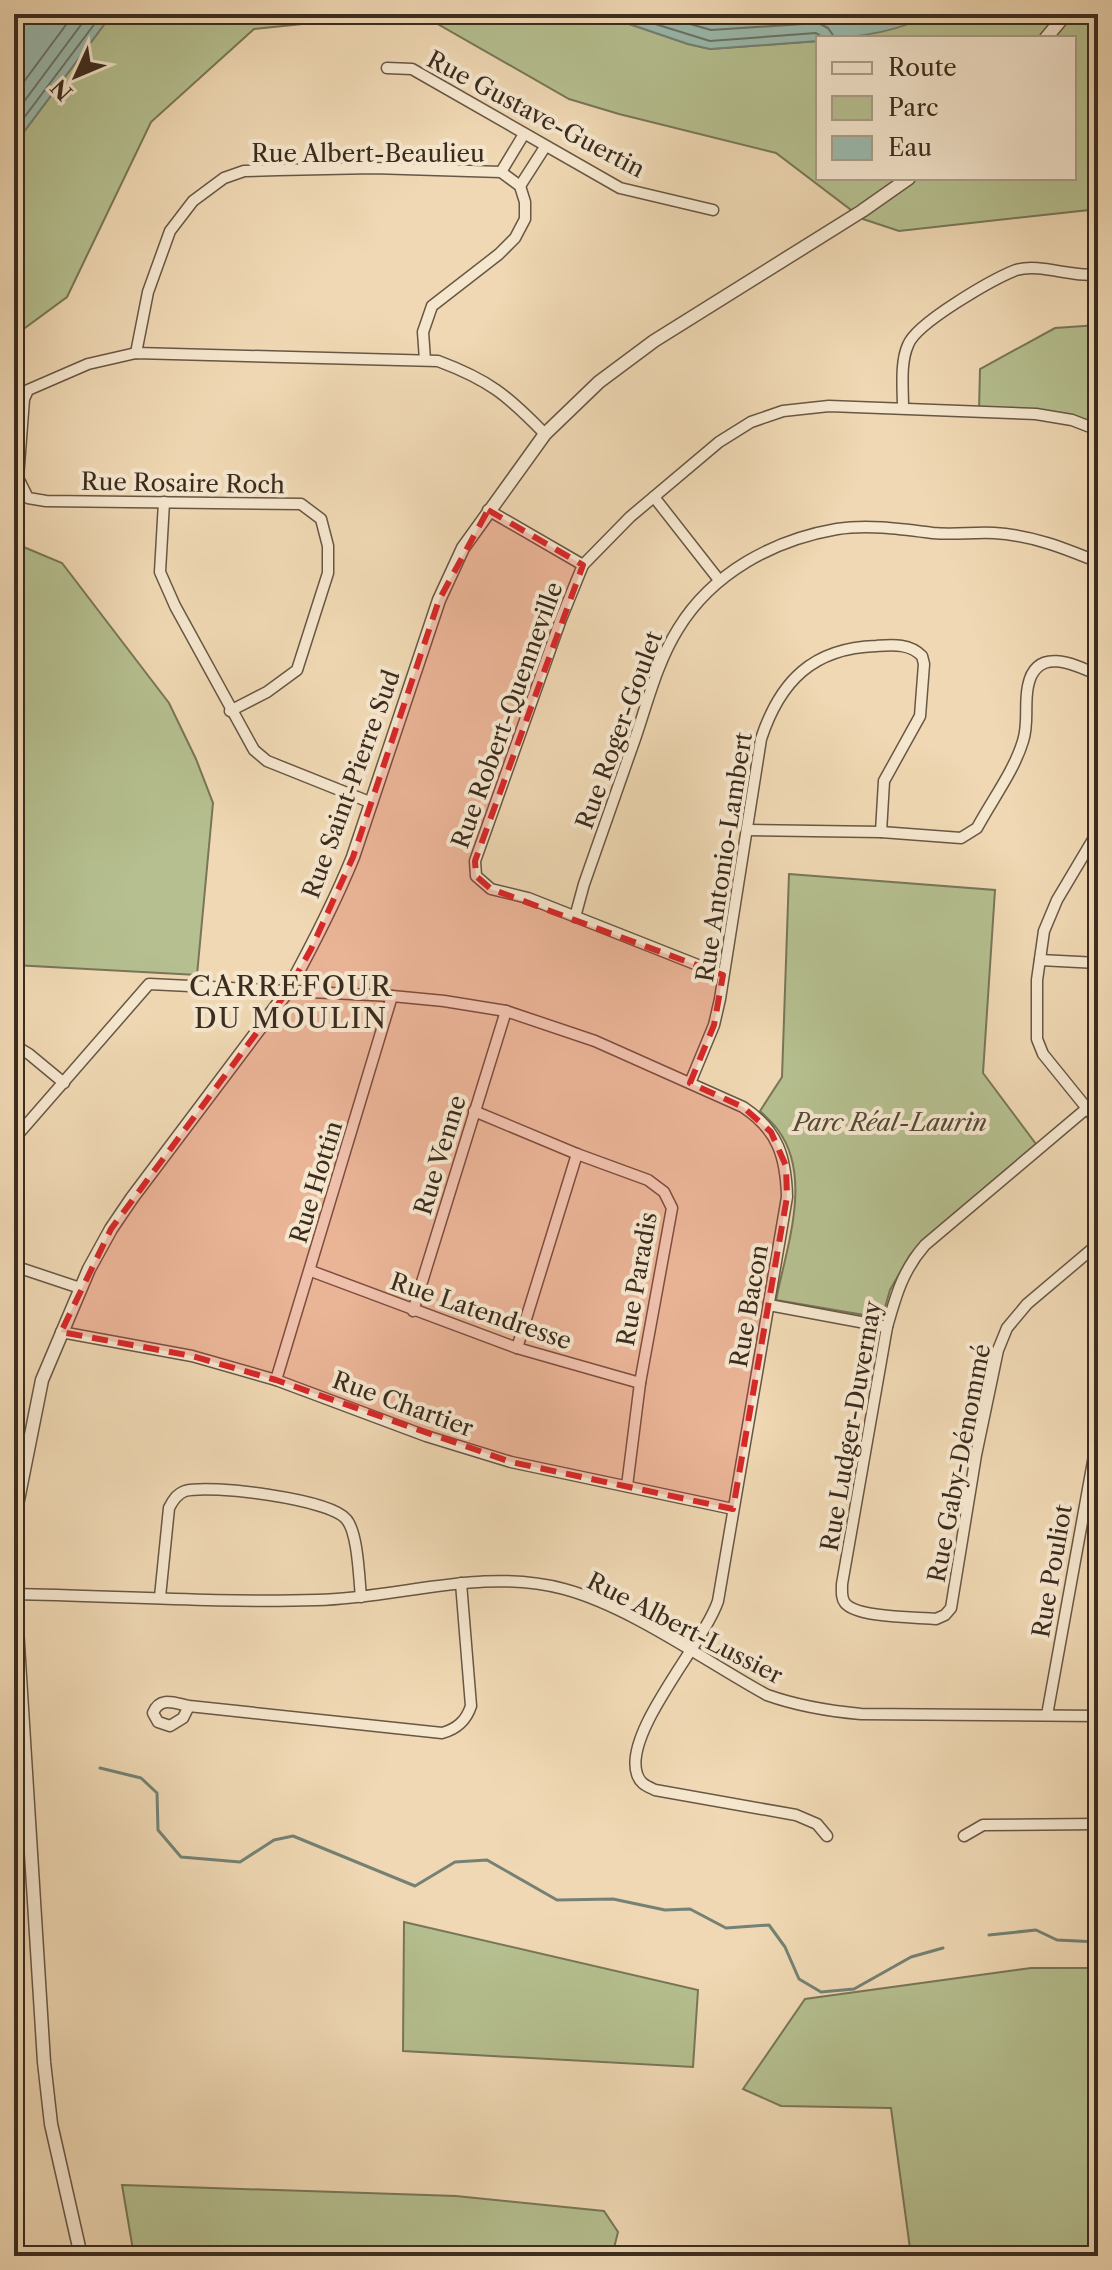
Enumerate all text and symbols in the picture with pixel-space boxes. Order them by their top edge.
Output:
north arrow [36,36,116,116]
legend [816,36,1076,180]
street label: Rue Gustave-Guertin [422,44,650,184]
text: Route [888,53,957,82]
text: N [46,73,78,106]
text: Parc [888,93,939,122]
text: Eau [888,133,932,162]
street label: Rue Albert-Beaulieu [251,139,485,168]
street label: Rue Rosaire Roch [81,467,285,499]
street label: Rue Robert-Quenneville [445,578,569,852]
street label: Rue Roger-Goulet [570,627,668,833]
street label: Rue Saint-Pierre Sud [296,666,406,902]
street label: Rue Antonio-Lambert [690,730,758,984]
district label: CARREFOUR DU MOULIN [189,969,393,1035]
street label: Rue Venne [408,1092,472,1218]
park label: Parc Réal-Laurin [791,1108,987,1137]
street label: Rue Hottin [284,1117,348,1247]
street label: Rue Paradis [611,1210,663,1348]
street label: Rue Bacon [724,1242,774,1370]
street label: Rue Latendresse [387,1266,575,1356]
street label: Rue Ludger-Duvernay [815,1298,887,1553]
street label: Rue Gaby-Dénommé [922,1341,996,1585]
street label: Rue Chartier [329,1365,477,1443]
street label: Rue Pouliot [1026,1502,1078,1640]
street label: Rue Albert-Lussier [582,1566,788,1690]

